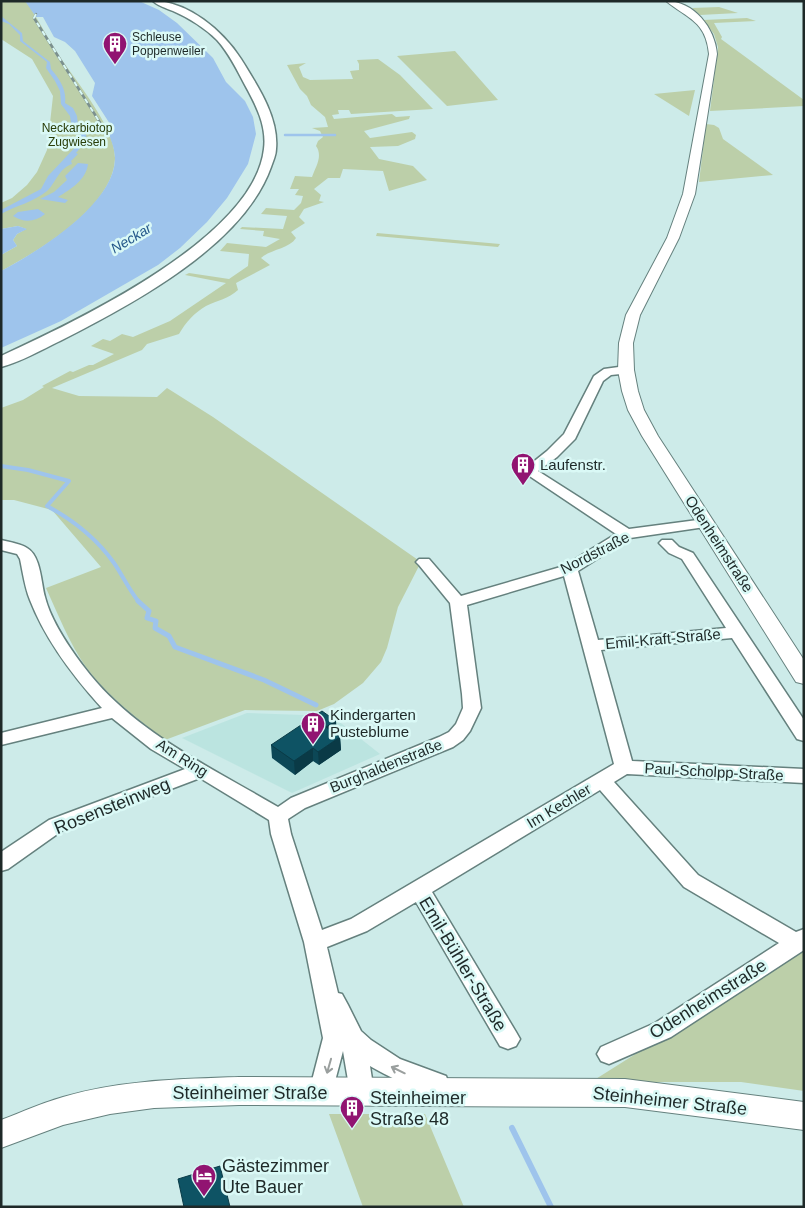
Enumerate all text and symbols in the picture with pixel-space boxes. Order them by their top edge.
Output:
place label: Schleuse Poppenweiler [132,30,205,58]
building icon: Schleuse Poppenweiler [102,31,128,65]
park label: Neckarbiotop Zugwiesen [42,121,113,149]
water label: Neckar [108,219,155,256]
building icon: Laufenstr. [510,452,536,486]
place label: Laufenstr. [540,456,606,473]
street label: Odenheimstraße [682,492,757,595]
street label: Nordstraße [557,528,632,577]
street label: Emil-Kraft-Straße [605,625,721,652]
place label: Kindergarten Pusteblume [330,706,416,740]
building icon: Kindergarten Pusteblume [300,711,326,745]
street label: Am Ring [153,735,211,780]
street label: Burghaldenstraße [327,735,444,796]
street label: Paul-Scholpp-Straße [644,759,784,784]
street label: Rosensteinweg [51,774,173,838]
street label: Im Kechler [524,780,594,831]
street label: Emil-Bühler-Straße [415,893,511,1035]
street label: Odenheimstraße [646,955,770,1043]
one-way arrow [323,1057,333,1073]
one-way arrow [391,1065,406,1074]
street label: Steinheimer Straße [172,1083,328,1103]
street label: Steinheimer Straße [592,1083,748,1119]
place label: Steinheimer Straße 48 [370,1088,466,1129]
building icon: Steinheimer Straße 48 [339,1095,365,1129]
place label: Gästezimmer Ute Bauer [222,1156,329,1197]
hotel icon: Gästezimmer Ute Bauer [191,1163,217,1197]

